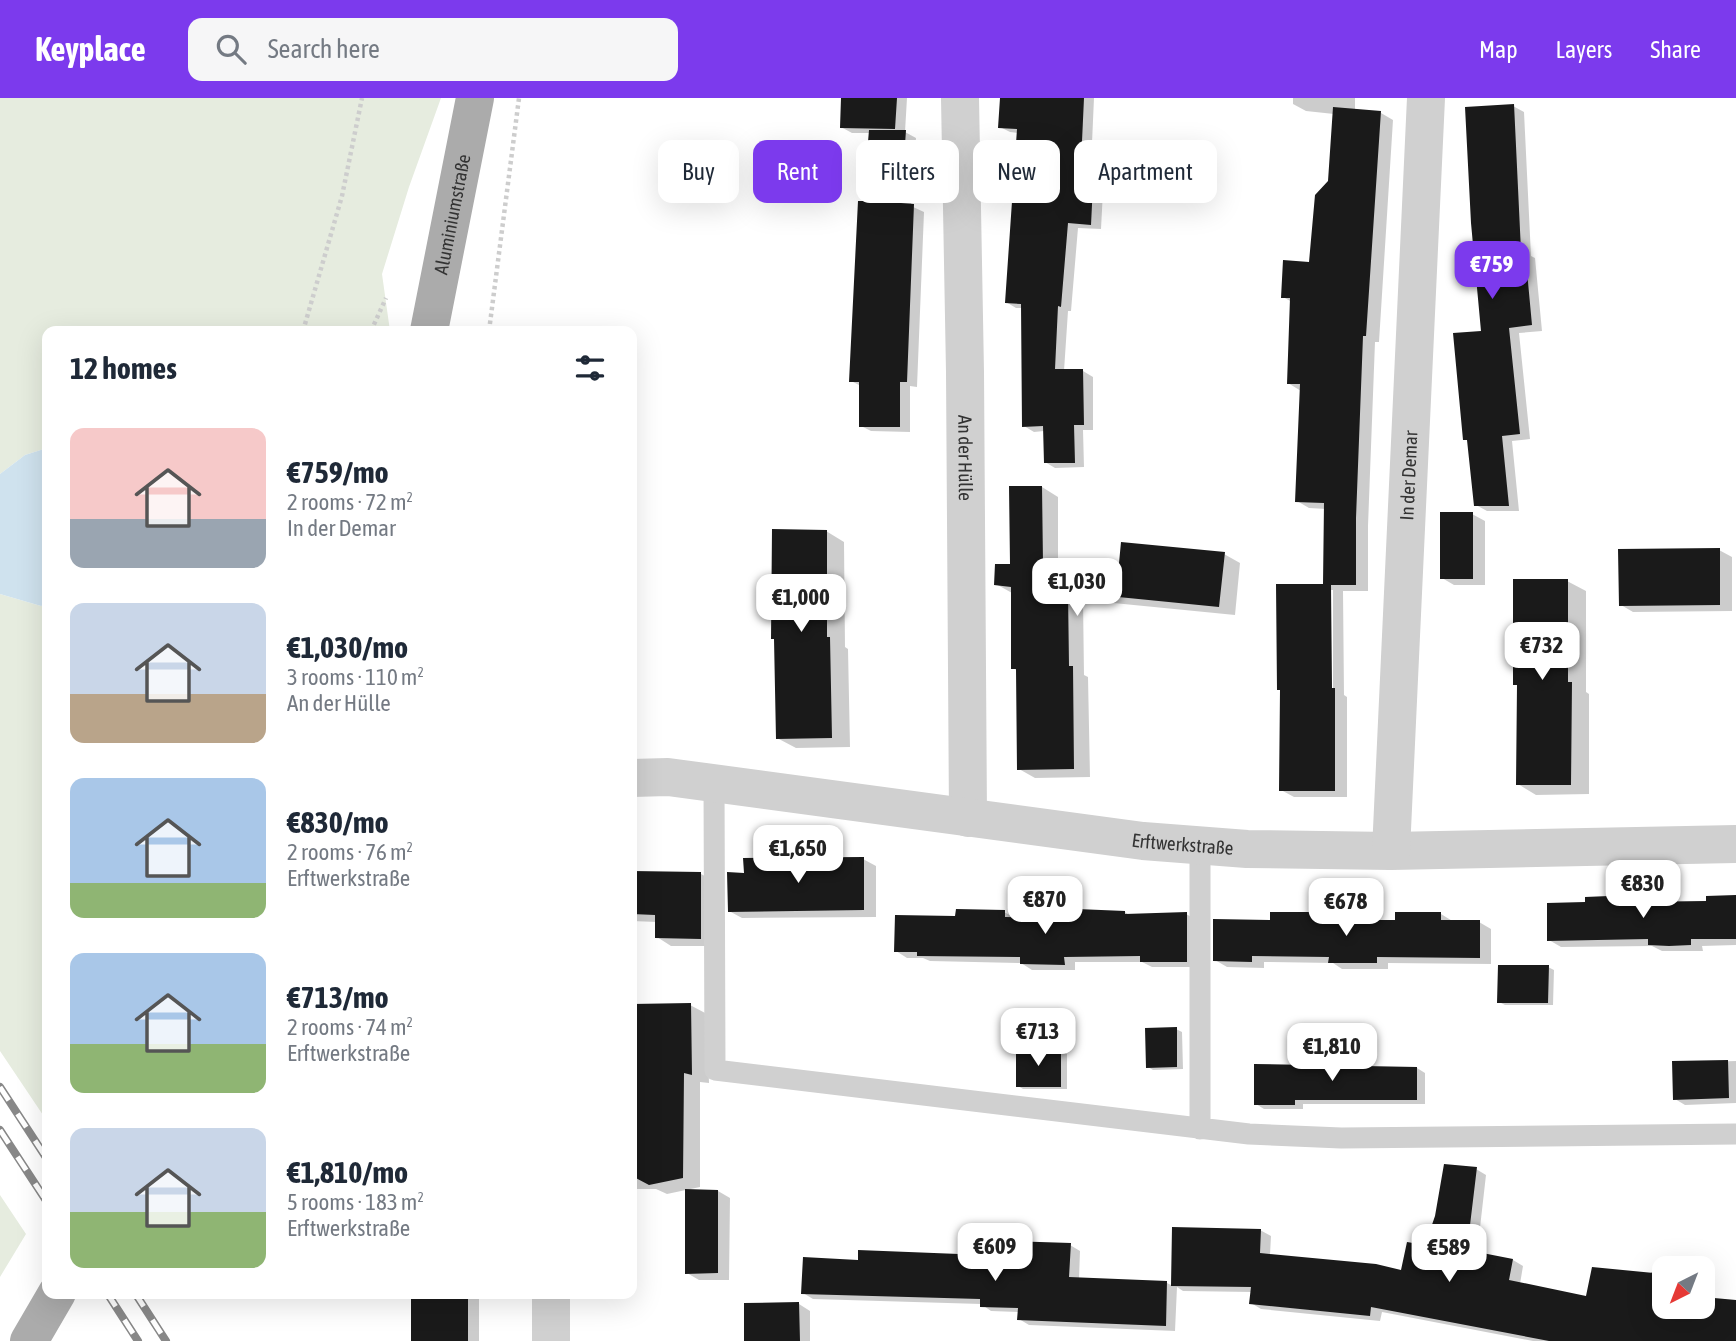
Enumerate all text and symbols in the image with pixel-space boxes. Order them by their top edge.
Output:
search box [188,18,678,81]
text: Keyplace [35,30,146,68]
icon: search [212,30,250,68]
text: Search here [268,34,380,64]
text: Map [1479,36,1518,63]
text: Layers [1556,36,1612,63]
text: Share [1650,36,1701,63]
chip: Buy [658,140,739,203]
chip: Rent [753,140,842,203]
chip: Filters [856,140,959,203]
chip: New [973,140,1060,203]
chip: Apartment [1074,140,1217,203]
street label: Aluminiumstraße [429,152,475,276]
pin: €759 [1451,242,1533,301]
text: €759 [1471,251,1513,277]
icon: filters [571,349,609,387]
text: 12 homes [70,351,177,385]
street label: An der Hülle [954,415,977,501]
street label: In der Demar [1395,430,1422,521]
text: €759/mo [287,455,389,489]
icon: home [126,456,210,540]
text: 2 rooms · 72 m² [287,489,413,515]
text: In der Demar [287,515,396,541]
pin: €1,030 [1020,559,1134,618]
text: €1,030 [1048,568,1106,594]
pin: €1,000 [744,574,858,634]
text: €1,000 [772,584,830,610]
pin: €732 [1501,622,1583,682]
text: €1,030/mo [287,630,408,664]
icon: home [126,631,210,715]
text: €732 [1521,632,1563,658]
text: 3 rooms · 110 m² [287,664,424,690]
text: An der Hülle [287,690,391,716]
text: €830/mo [287,805,389,839]
icon: home [126,806,210,890]
pin: €1,650 [741,826,855,885]
street label: Erftwerkstraße [1130,829,1234,859]
text: €1,650 [769,835,827,861]
text: 2 rooms · 76 m² [287,839,413,865]
pin: €830 [1602,860,1684,920]
text: Erftwerkstraße [287,865,410,891]
text: €830 [1622,870,1664,896]
pin: €870 [1004,876,1086,936]
pin: €678 [1305,878,1387,938]
text: €870 [1024,886,1066,912]
text: €678 [1325,888,1367,914]
text: €713/mo [287,980,389,1014]
icon: home [126,981,210,1065]
pin: €713 [997,1009,1079,1068]
text: 2 rooms · 74 m² [287,1014,413,1040]
text: €713 [1017,1018,1059,1044]
pin: €1,810 [1275,1024,1389,1083]
text: €1,810 [1303,1033,1361,1059]
text: Erftwerkstraße [287,1040,410,1066]
text: €1,810/mo [287,1155,408,1189]
icon: home [126,1156,210,1240]
text: 5 rooms · 183 m² [287,1189,424,1215]
text: Erftwerkstraße [287,1215,410,1241]
pin: €609 [954,1224,1036,1283]
pin: €589 [1408,1224,1490,1284]
text: €609 [974,1233,1016,1259]
text: €589 [1428,1234,1470,1260]
north arrow [1652,1256,1715,1320]
map controls [1652,1256,1715,1319]

